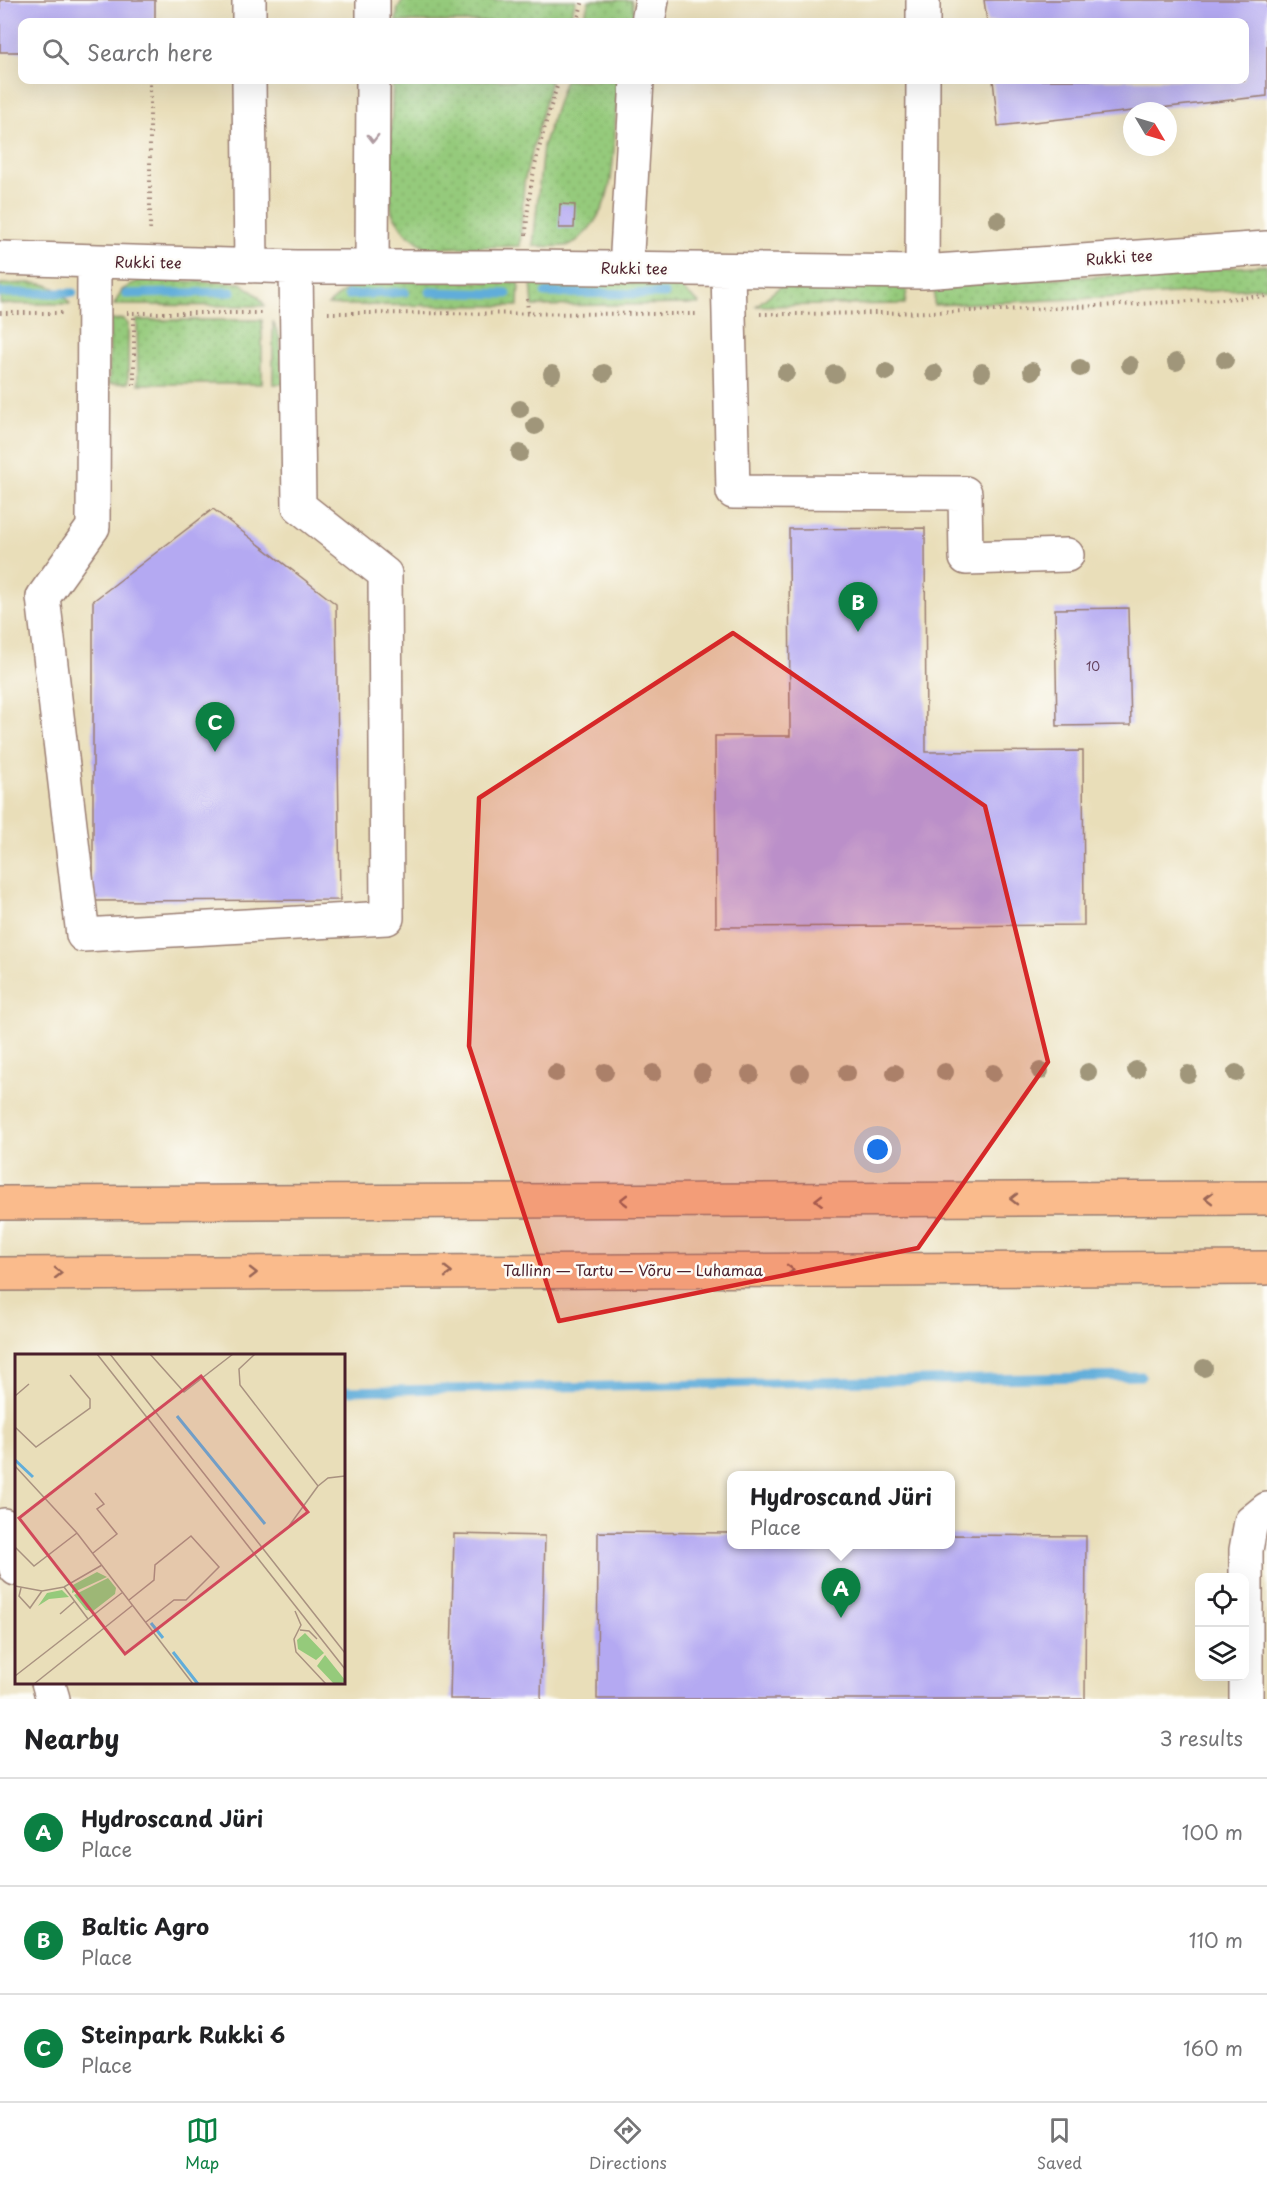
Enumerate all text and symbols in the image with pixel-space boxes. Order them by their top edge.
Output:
search box [18,18,1249,84]
icon: search [39,35,72,68]
text: Search here [87,35,213,68]
north arrow [1123,102,1177,156]
one-way arrow [367,133,379,142]
street label: Rukki tee [1085,243,1153,270]
street label: Rukki tee [114,249,182,274]
street label: Rukki tee [600,255,668,280]
pin: B [838,582,878,632]
house number: 10 [1086,657,1100,675]
pin: C [196,702,234,752]
your location [863,1135,892,1164]
one-way arrow [1204,1192,1213,1204]
one-way arrow [814,1193,823,1206]
one-way arrow [1009,1193,1018,1205]
one-way arrow [619,1194,628,1206]
street label: Tallinn — Tartu — Võru — Luhamaa [503,1258,764,1281]
one-way arrow [786,1264,795,1276]
one-way arrow [444,1266,453,1278]
one-way arrow [54,1267,63,1279]
one-way arrow [249,1267,258,1279]
inset map [15,1354,345,1684]
popup [727,1471,955,1549]
text: Hydroscand Jüri [750,1479,932,1512]
text: Place [750,1512,801,1542]
pin: A [822,1568,860,1618]
map controls [1195,1573,1249,1681]
button: locate [1195,1573,1249,1627]
button: layers [1195,1627,1249,1681]
text: Nearby [24,1719,119,1758]
text: 3 results [1160,1723,1243,1753]
text: Hydroscand Jüri [81,1801,263,1834]
text: A [36,1817,51,1847]
text: 100 m [1182,1817,1243,1847]
text: Place [81,1834,132,1864]
text: Baltic Agro [81,1909,209,1942]
text: B [37,1925,50,1955]
text: 110 m [1189,1925,1243,1955]
text: Place [81,1942,132,1972]
text: Steinpark Rukki 6 [81,2017,285,2050]
text: C [36,2033,51,2063]
text: 160 m [1183,2033,1243,2063]
text: Place [81,2050,132,2080]
tab: Map [185,2114,219,2174]
tab: Directions [589,2114,667,2174]
tab: Saved [1037,2114,1082,2174]

